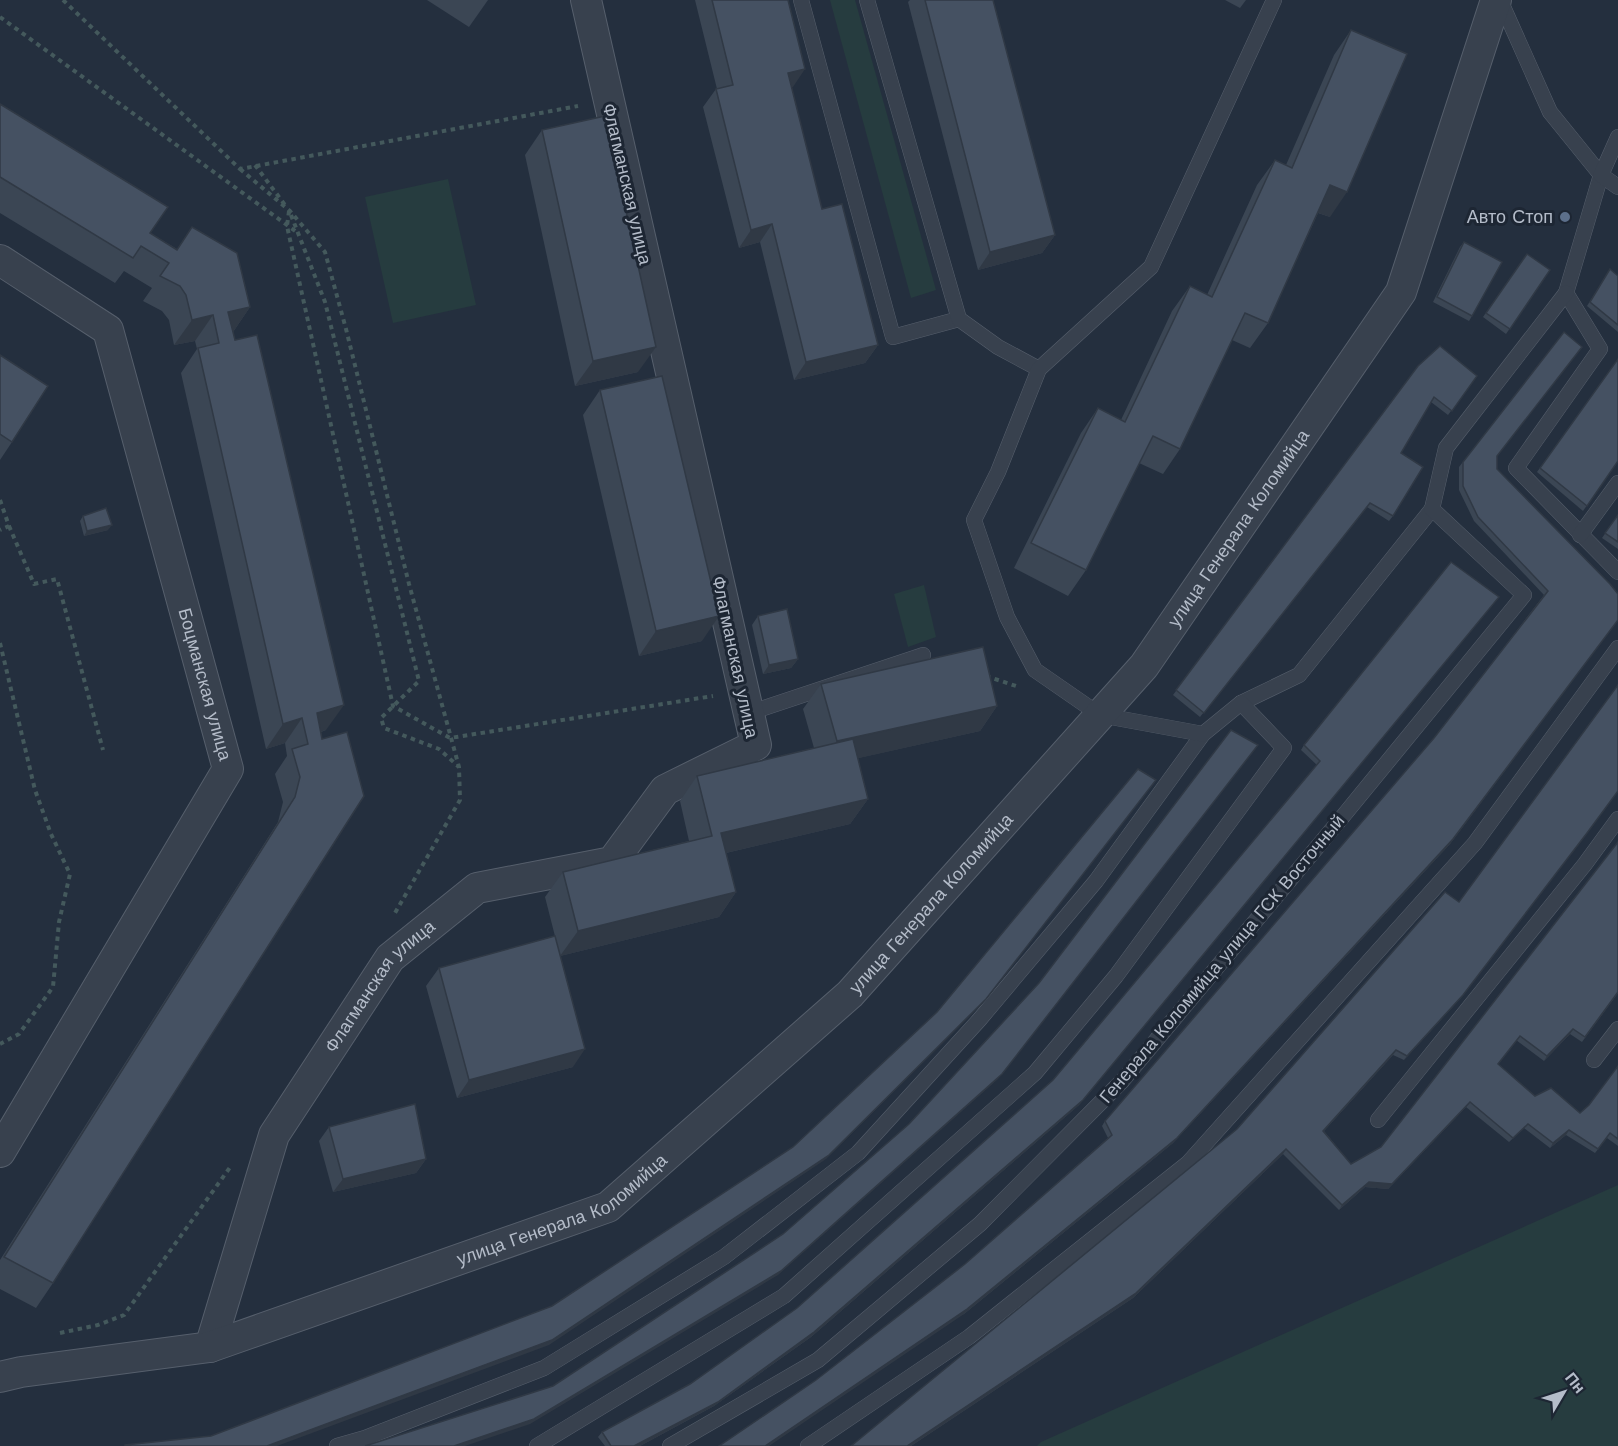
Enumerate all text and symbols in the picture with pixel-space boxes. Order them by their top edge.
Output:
street label: Флагманская улица [599,101,657,268]
place label: Авто Стоп [1467,206,1553,227]
marker: Авто Стоп [1558,210,1572,224]
street label: улица Генерала Коломийца [1163,425,1314,631]
street label: Флагманская улица [708,574,763,741]
street label: Боцманская улица [174,606,236,764]
street label: улица Генерала Коломийца [845,808,1017,998]
street label: Генерала Коломийца улица ГСК Восточный [1095,810,1349,1107]
street label: Флагманская улица [320,915,440,1056]
street label: улица Генерала Коломийца [454,1148,672,1269]
north arrow [1534,1362,1594,1422]
text: Пн [1561,1369,1589,1397]

